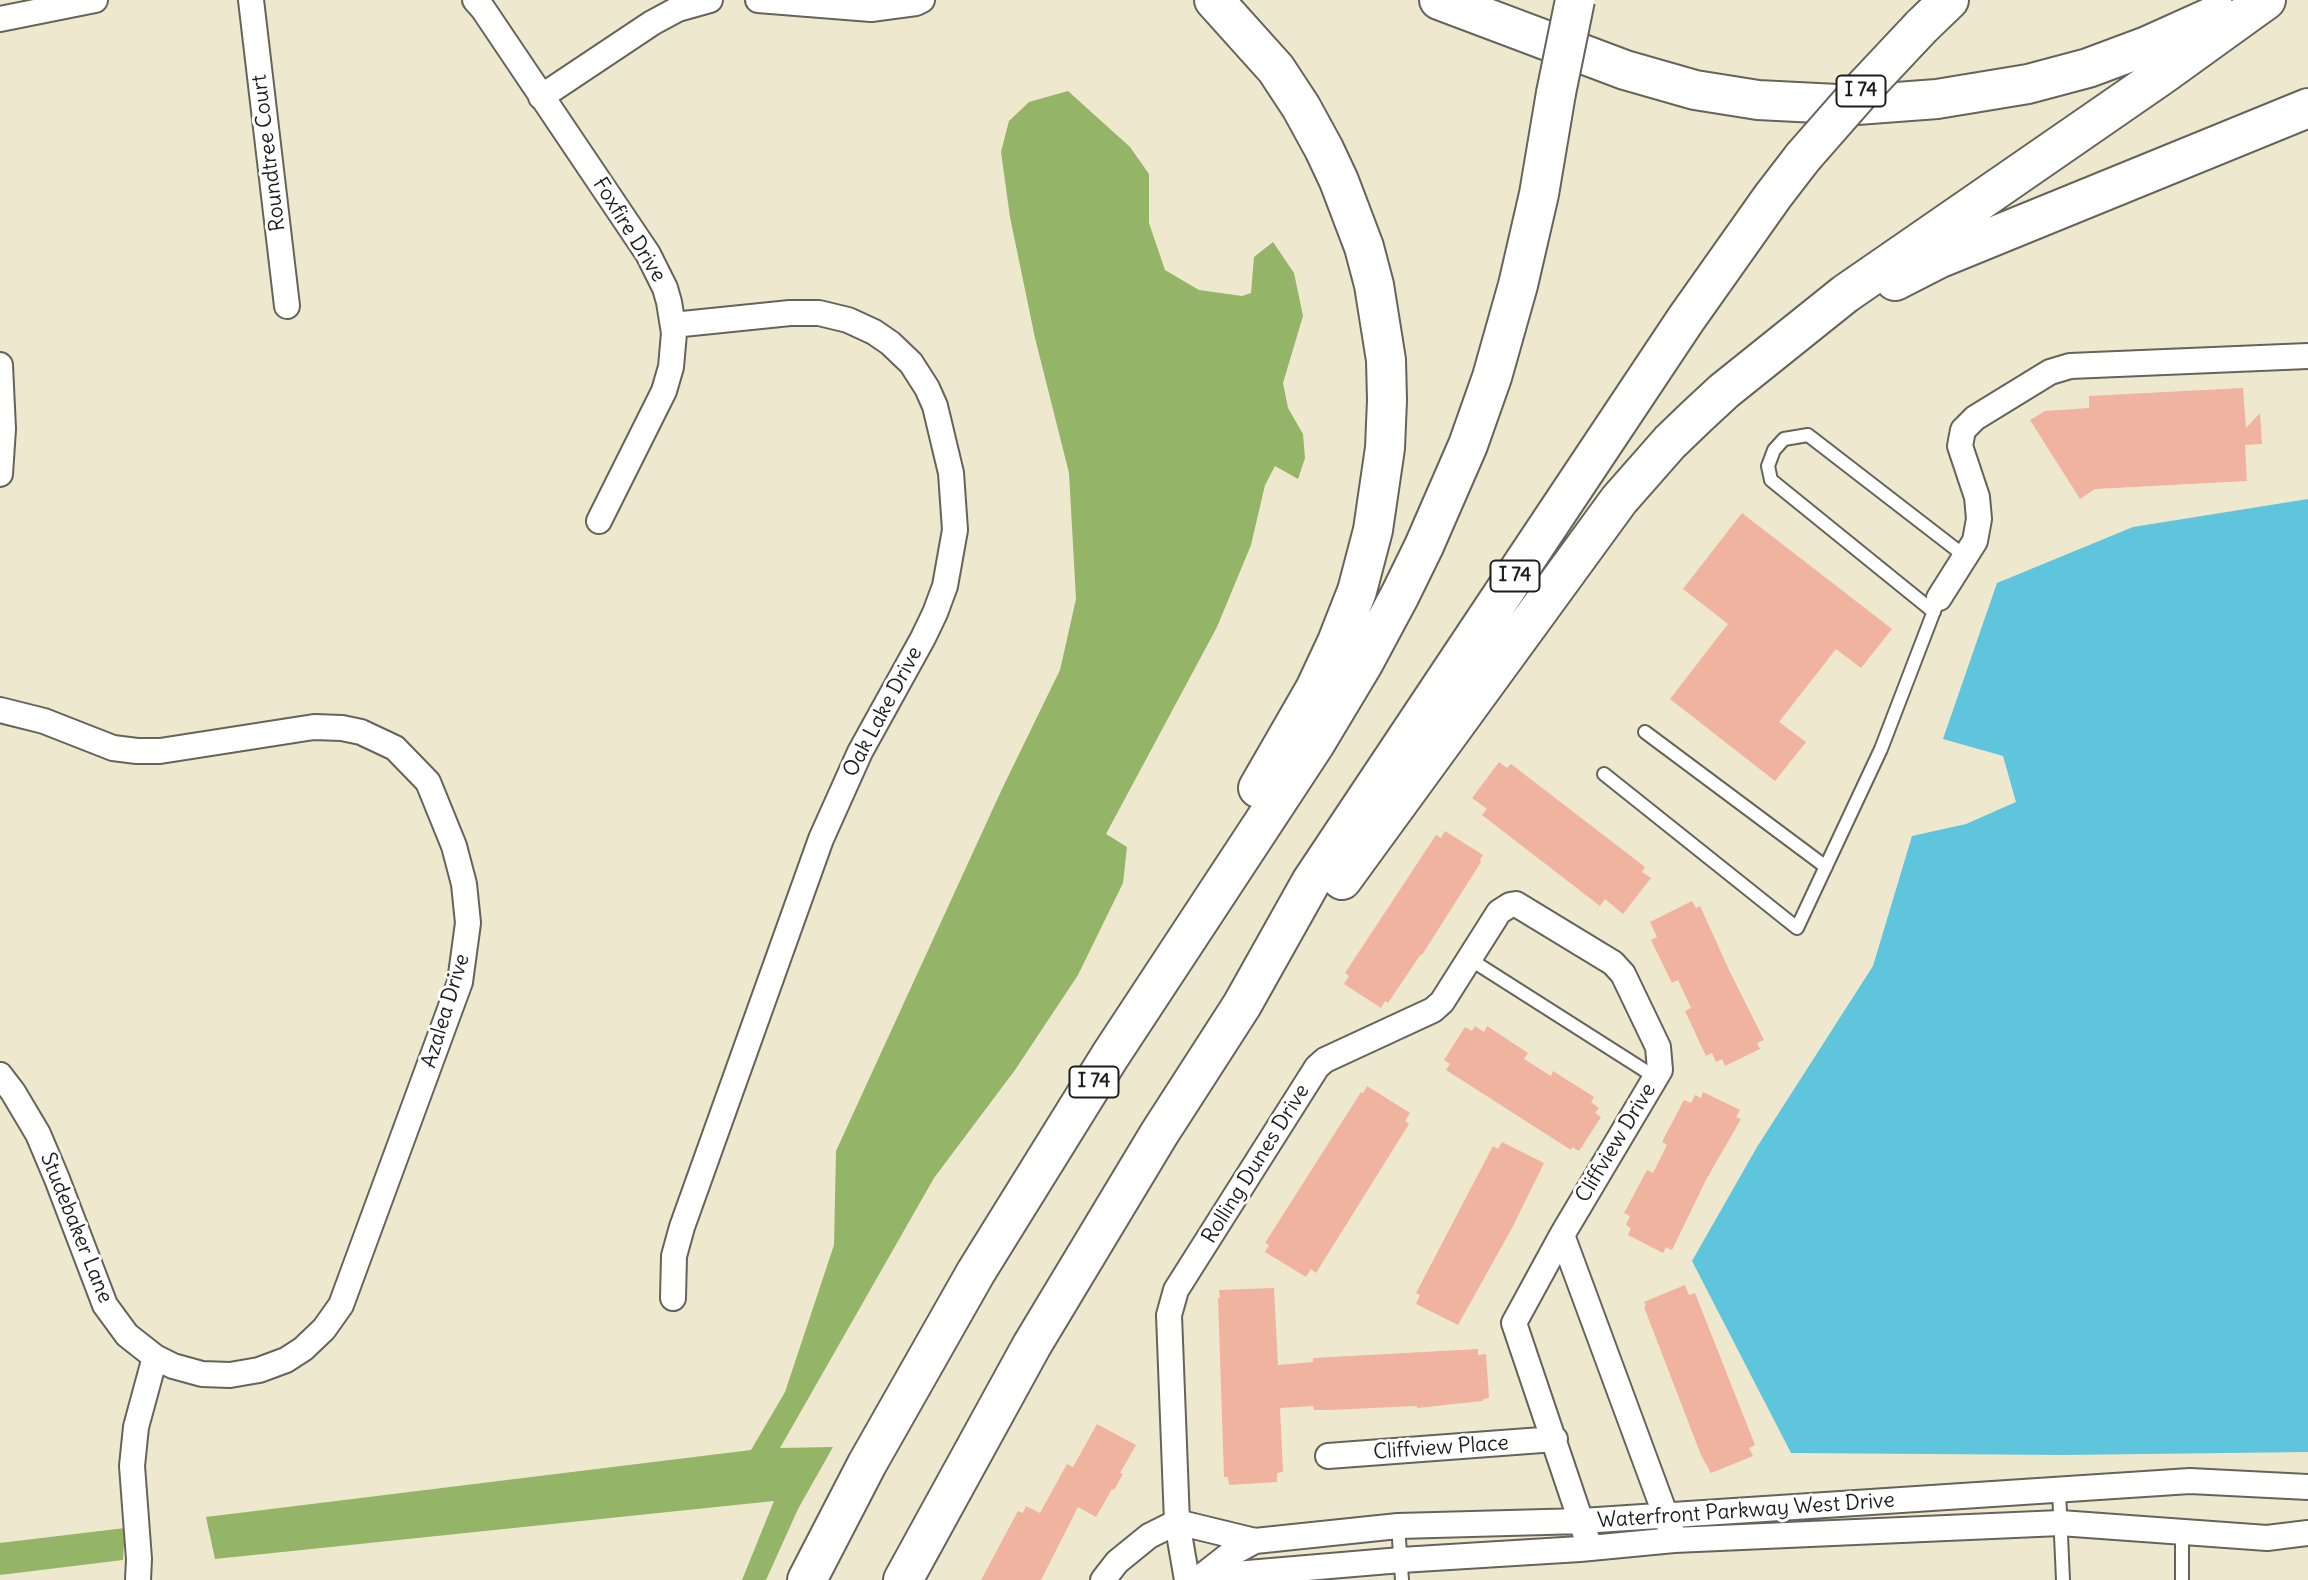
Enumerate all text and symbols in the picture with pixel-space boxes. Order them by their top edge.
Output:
street label: Roundtree Court [247,73,291,233]
road number: I 74 [1836,76,1885,106]
street label: Foxfire Drive [587,173,671,287]
road number: I 74 [1490,561,1540,592]
street label: Oak Lake Drive [838,643,928,781]
street label: Azalea Drive [417,951,475,1071]
road number: I 74 [1070,1066,1118,1098]
street label: Cliffview Drive [1571,1079,1661,1207]
street label: Rolling Dunes Drive [1197,1080,1315,1248]
street label: Studebaker Lane [34,1149,118,1307]
street label: Cliffview Place [1373,1431,1509,1465]
street label: Waterfront Parkway West Drive [1597,1488,1895,1534]

